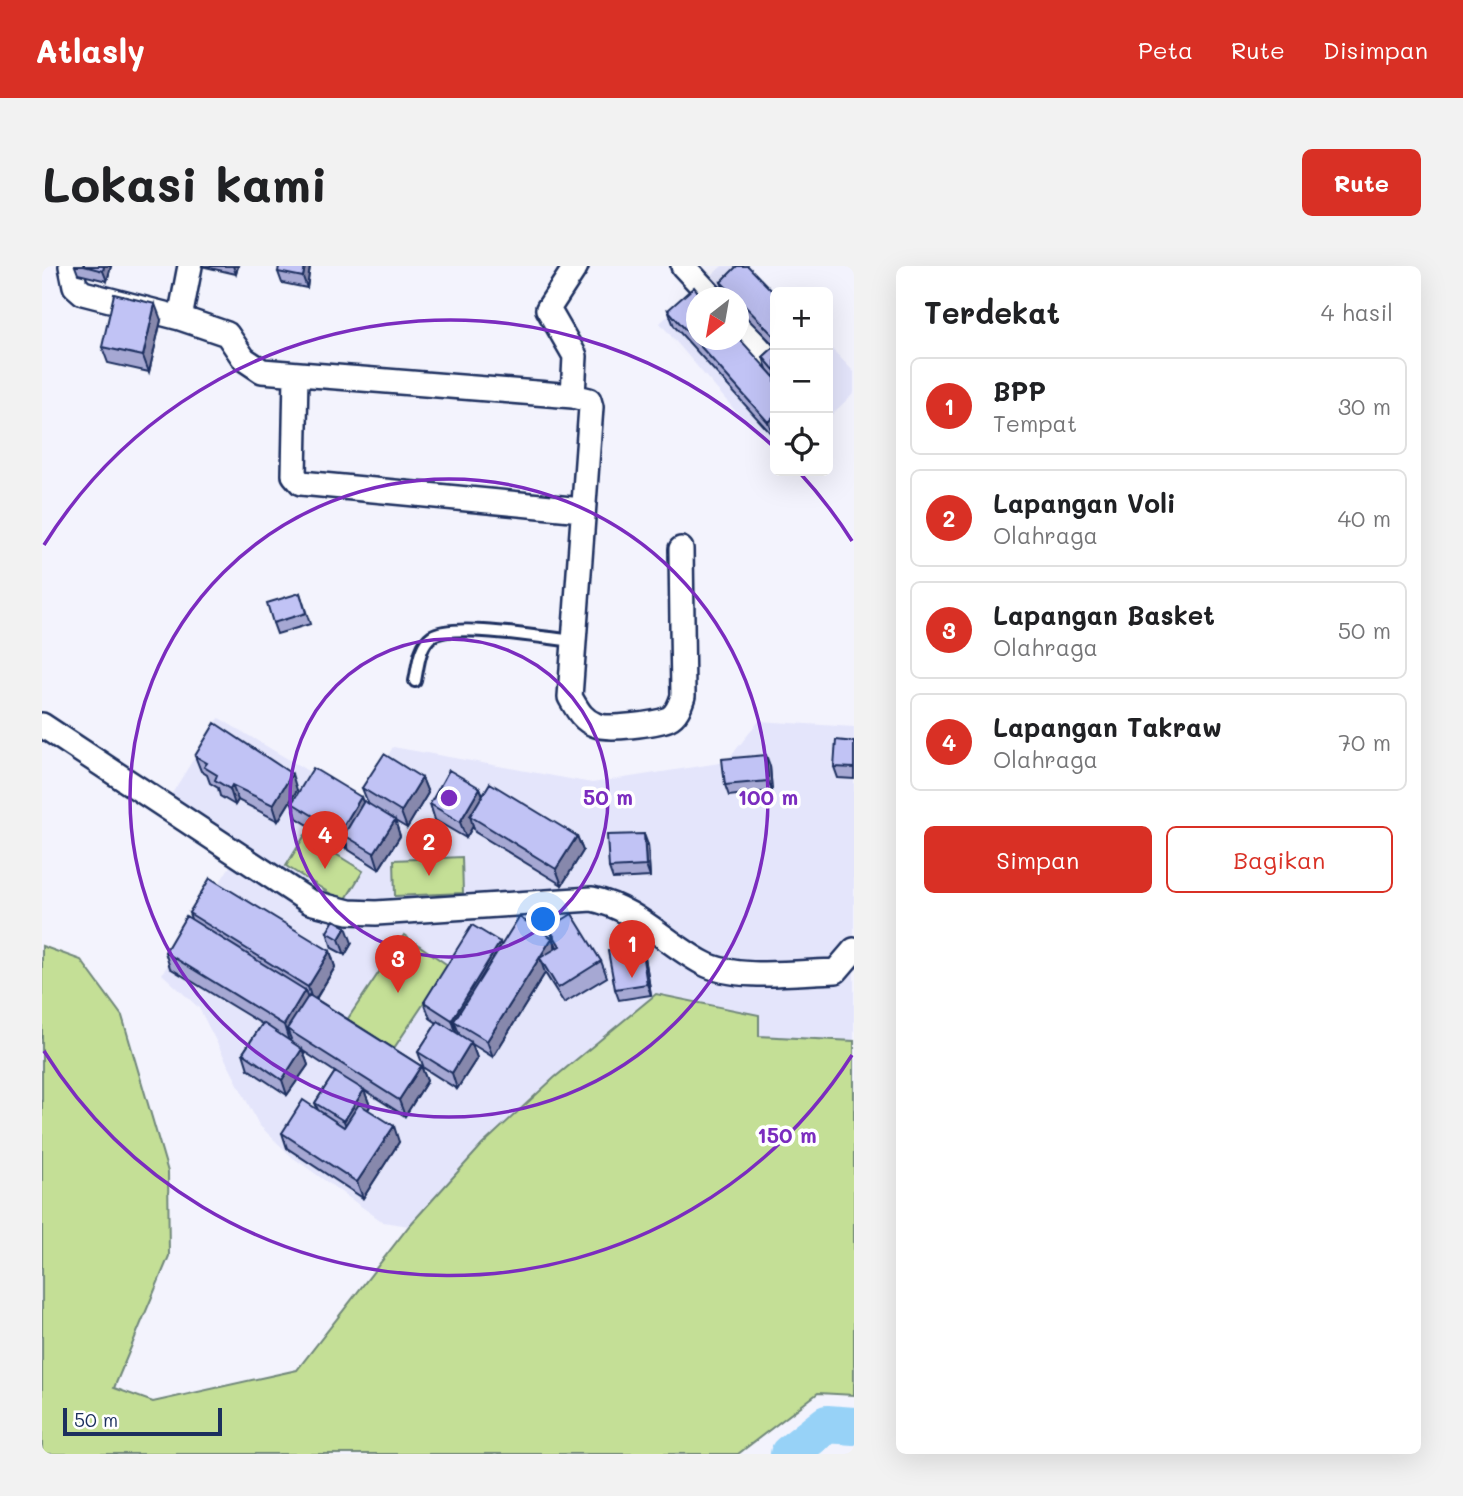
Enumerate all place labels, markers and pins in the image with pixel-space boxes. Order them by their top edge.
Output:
centre of rings [437,786,461,810]
pin: 4 [302,811,348,869]
pin: 2 [406,818,452,876]
pin: 1 [609,920,655,978]
pin: 3 [375,935,421,993]

